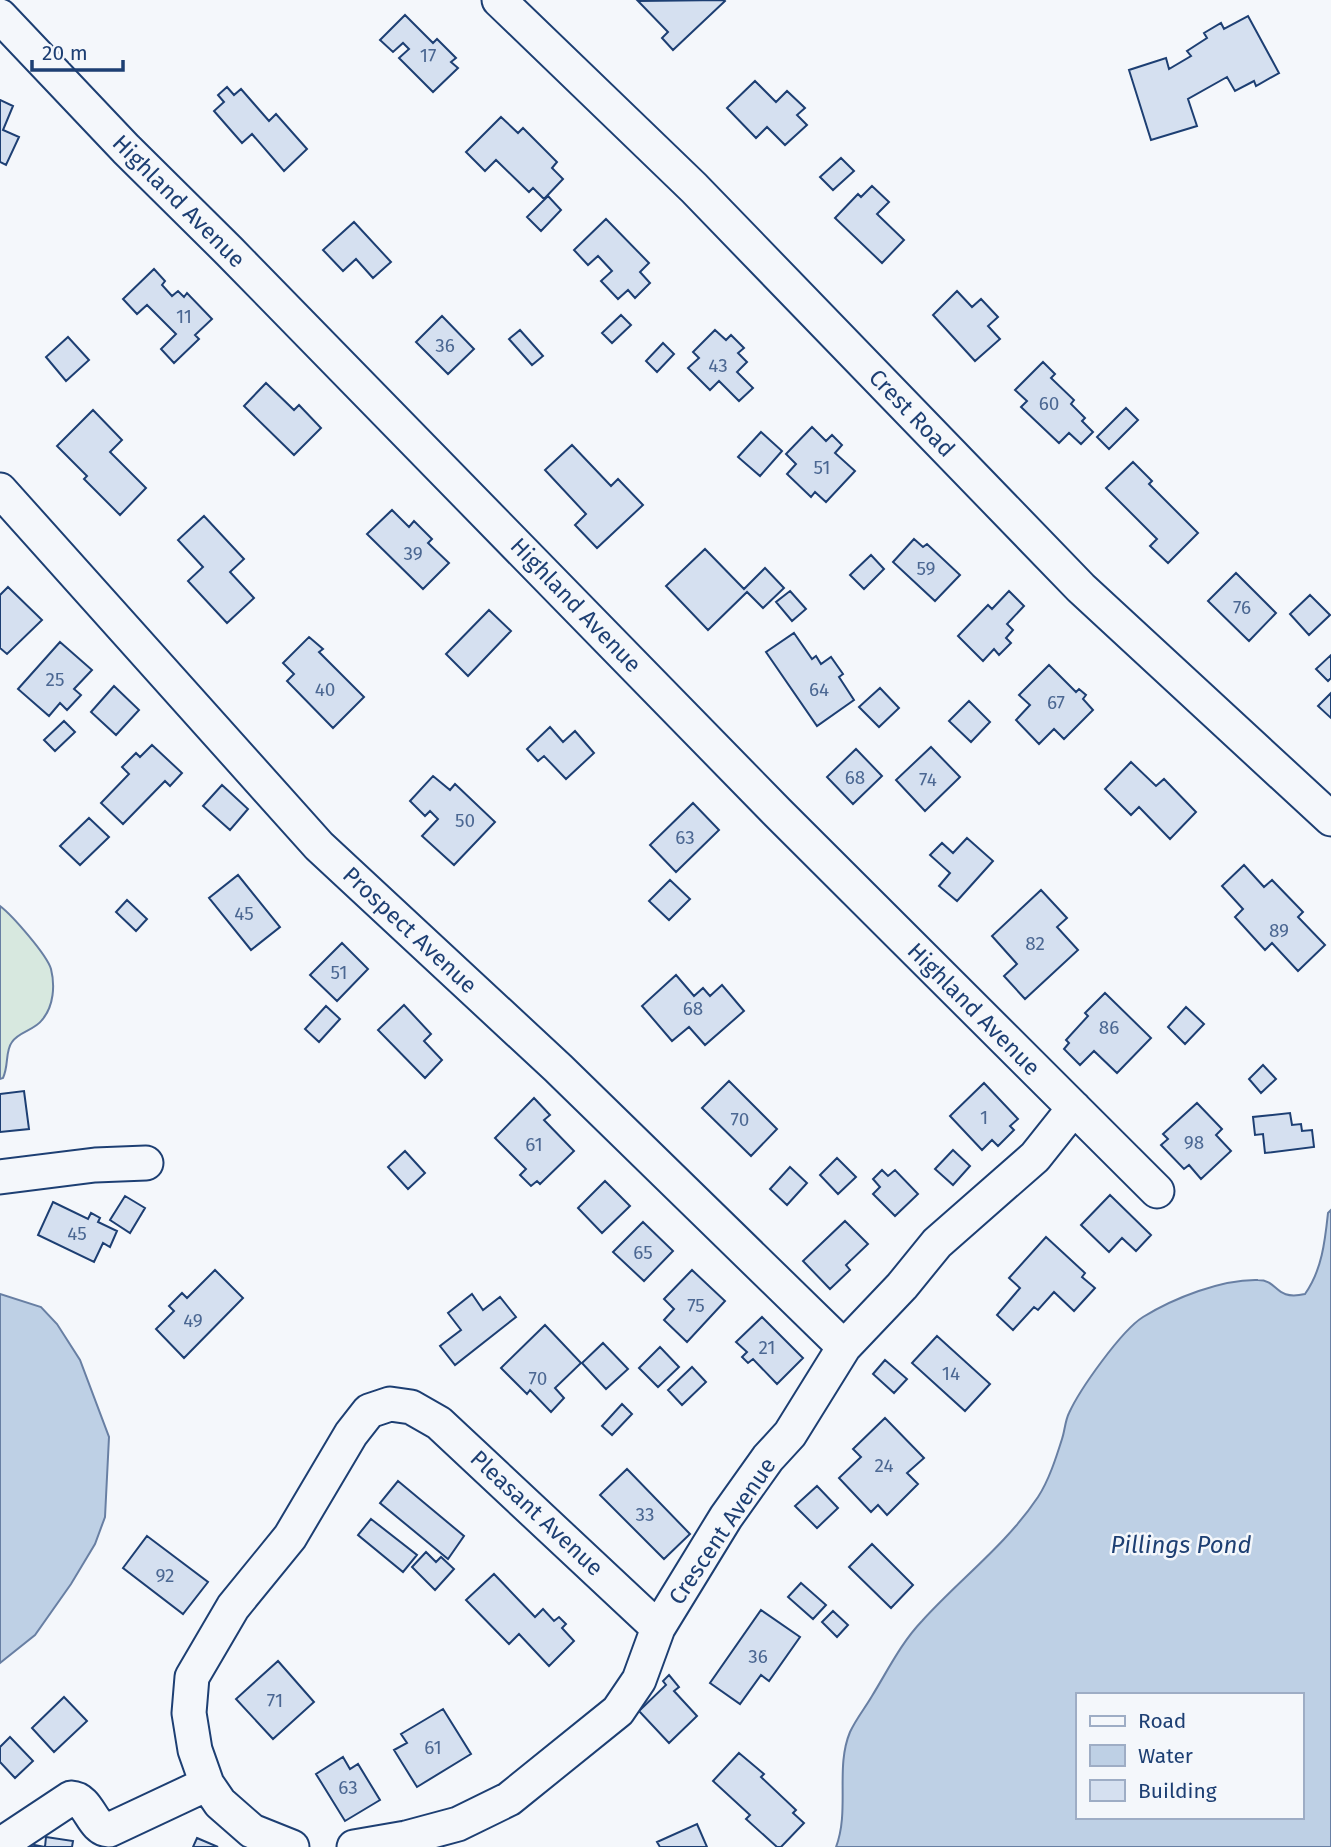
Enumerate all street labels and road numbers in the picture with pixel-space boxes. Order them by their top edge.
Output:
street label: Highland Avenue [107,129,251,273]
street label: Crest Road [863,363,961,463]
street label: Highland Avenue [505,532,647,678]
street label: Prospect Avenue [337,861,483,999]
street label: Highland Avenue [902,937,1046,1081]
street label: Pleasant Avenue [465,1444,609,1582]
street label: Crescent Avenue [663,1452,781,1610]

